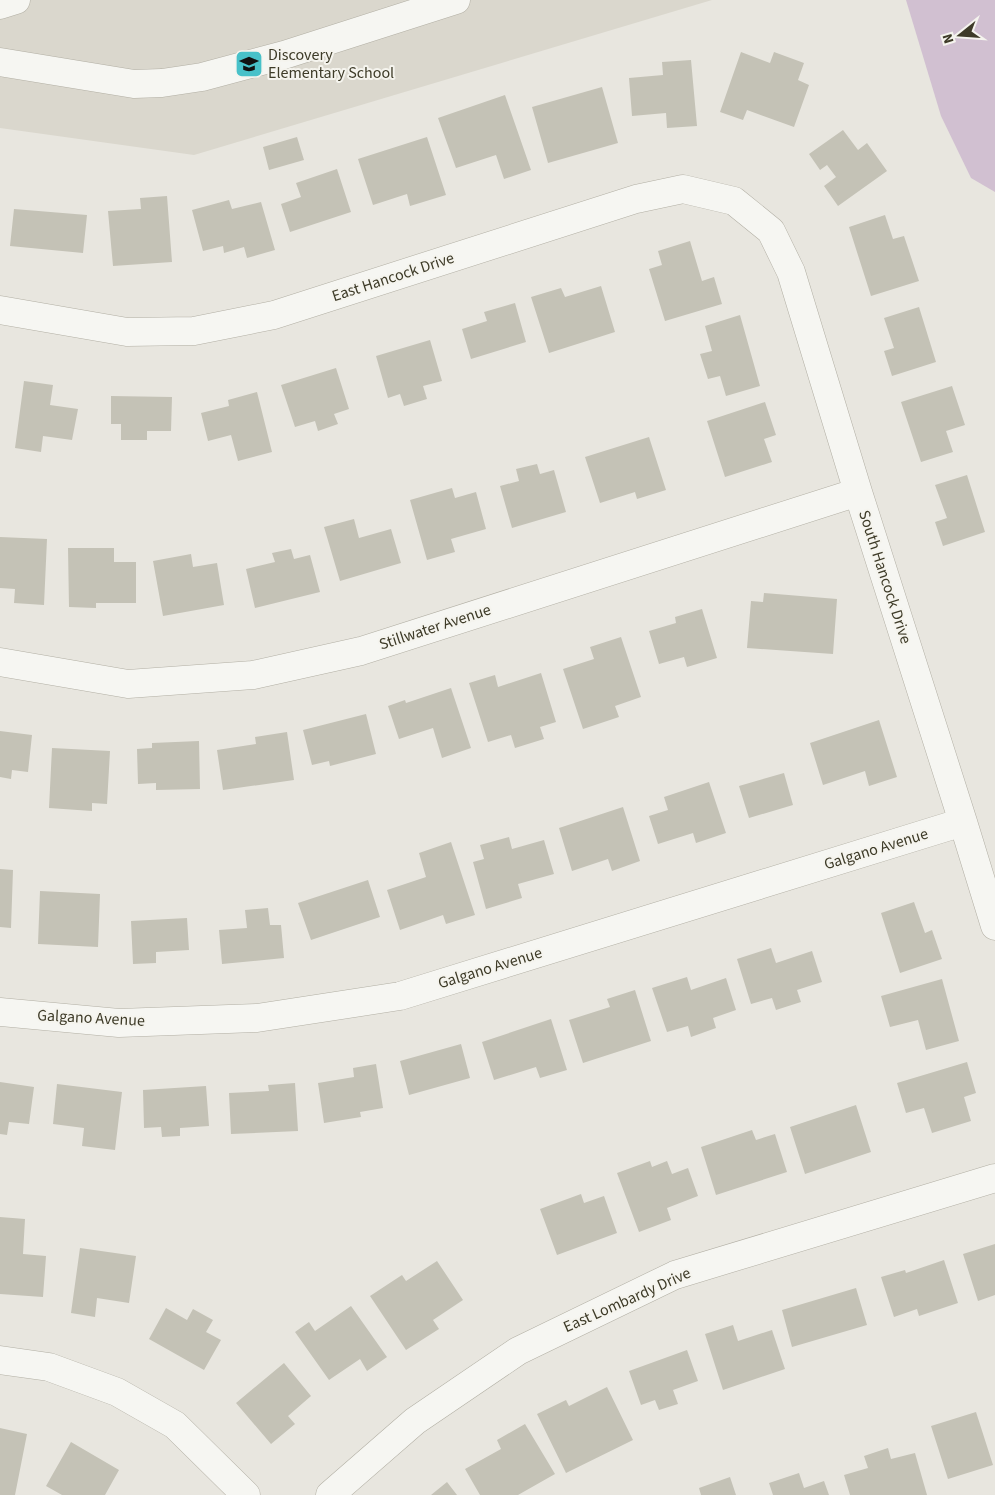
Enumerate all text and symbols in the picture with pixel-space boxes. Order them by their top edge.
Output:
north arrow [935,10,985,60]
text: N [938,31,959,46]
place label: Discovery Elementary School [268,44,394,84]
school or university icon: Discovery Elementary School [234,49,264,79]
street label: East Hancock Drive [329,247,457,307]
street label: South Hancock Drive [853,507,917,647]
street label: Stillwater Avenue [376,599,494,655]
street label: Galgano Avenue [821,823,931,875]
street label: Galgano Avenue [435,942,545,994]
street label: Galgano Avenue [37,1004,145,1032]
street label: East Lombardy Drive [560,1262,694,1338]

